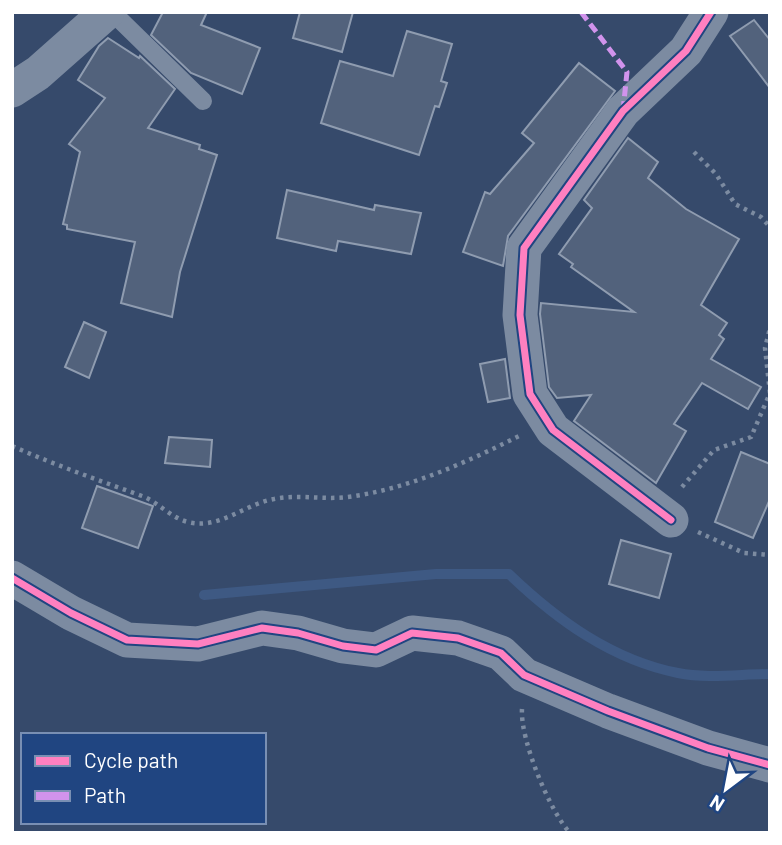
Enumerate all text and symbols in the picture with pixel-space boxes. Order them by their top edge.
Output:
legend [21,733,266,824]
text: Cycle path [84,747,178,772]
north arrow [691,754,761,824]
text: Path [84,782,126,807]
text: N [705,791,728,817]

